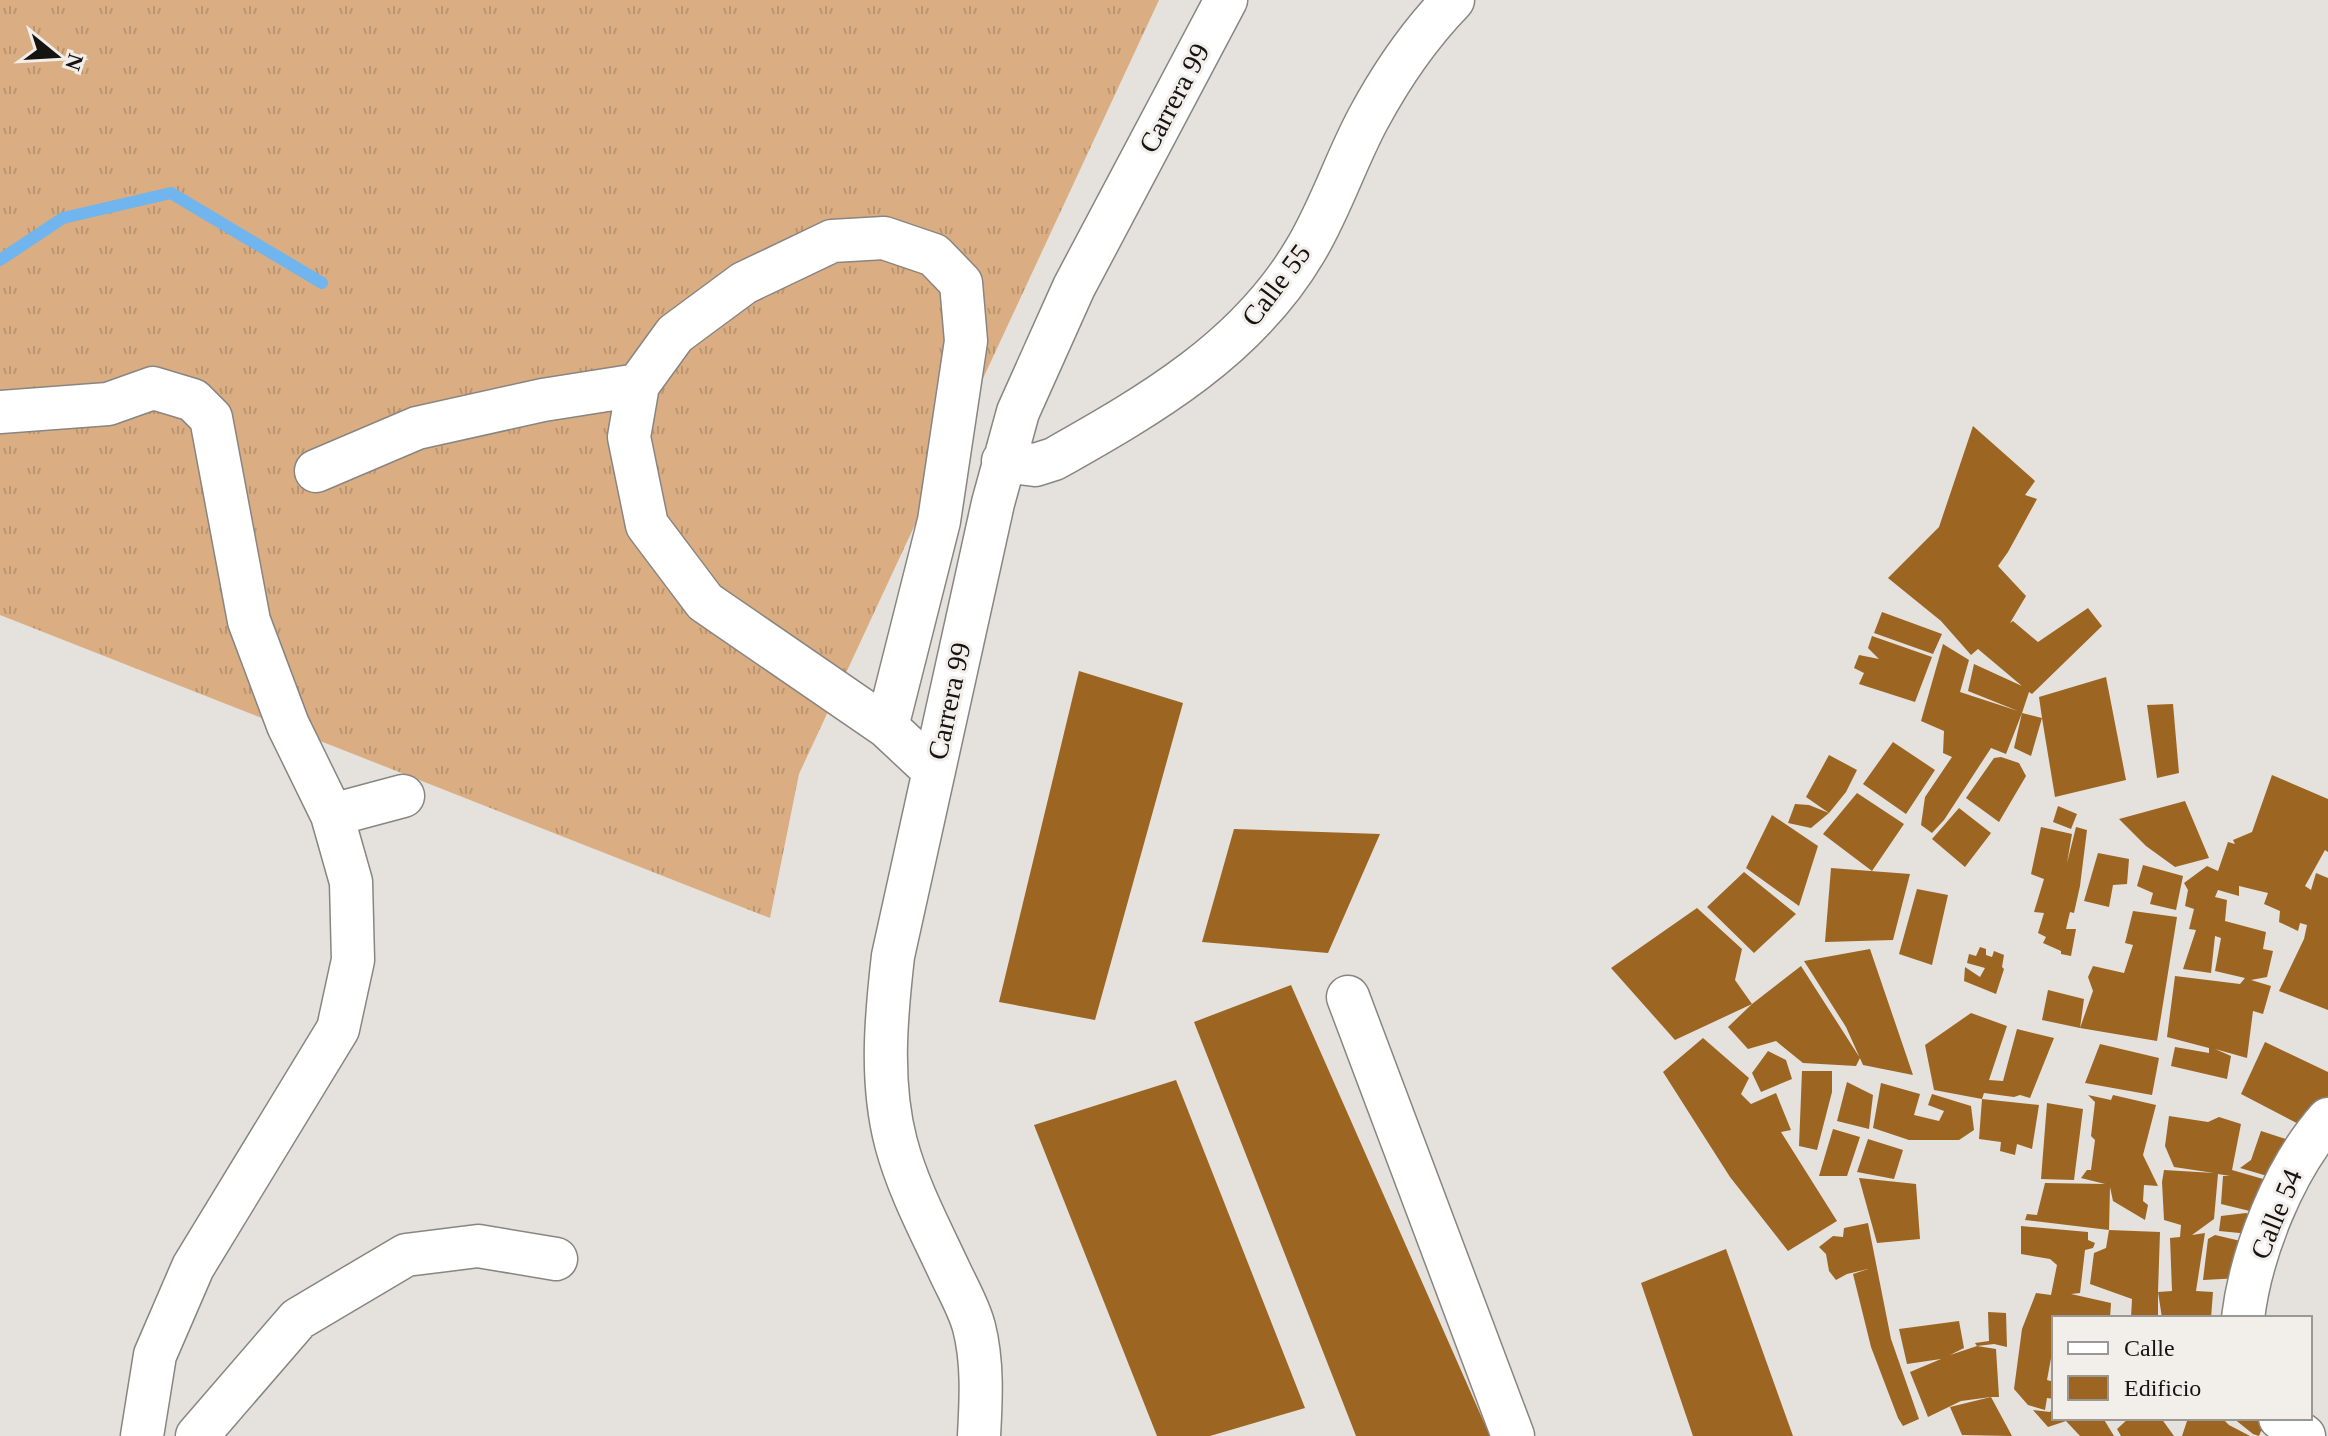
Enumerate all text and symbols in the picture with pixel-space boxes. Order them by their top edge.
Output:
north arrow [16,16,96,96]
street label: Carrera 99 [1132,38,1216,158]
text: N [60,51,89,74]
street label: Calle 55 [1235,238,1317,332]
street label: Carrera 99 [921,640,977,762]
street label: Calle 54 [2244,1165,2308,1263]
legend [2052,1316,2312,1420]
text: Calle [2124,1335,2175,1361]
text: Edificio [2124,1375,2201,1401]

